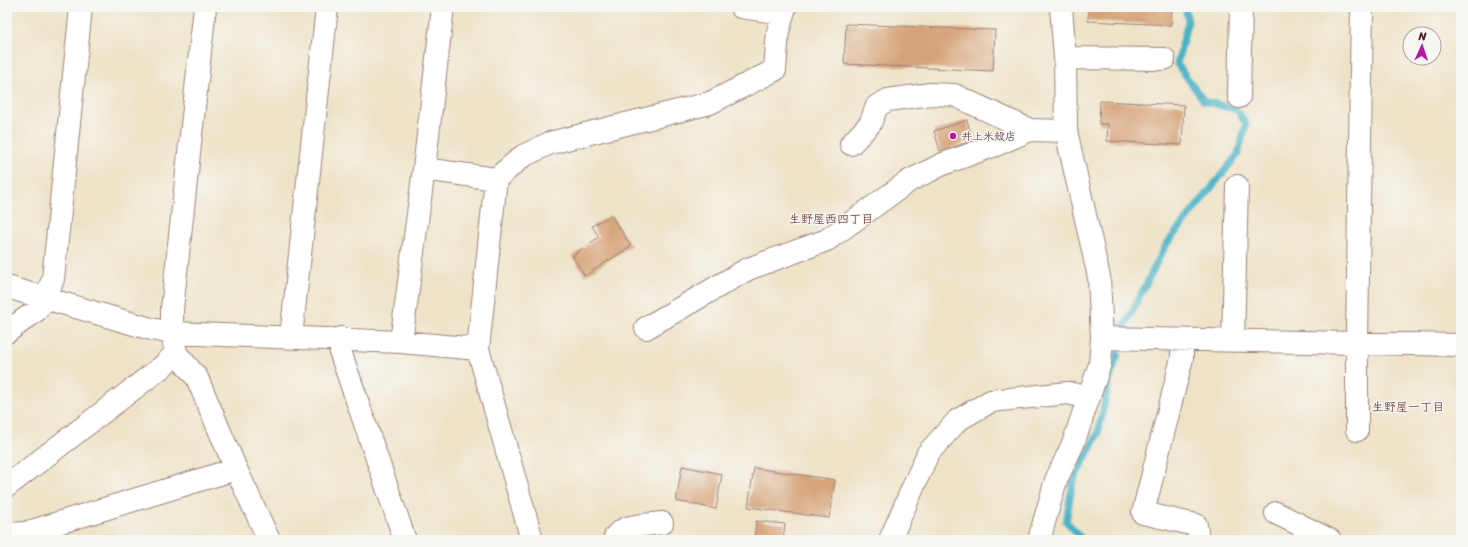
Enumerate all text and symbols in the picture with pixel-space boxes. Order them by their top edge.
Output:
north arrow [1402,26,1442,66]
text: N [1417,27,1427,46]
place label: 井上米殻店 [961,127,1016,146]
marker: 井上米殻店 [948,131,958,141]
district label: 生野屋西四丁目 [789,208,873,230]
district label: 生野屋一丁目 [1372,396,1444,418]

